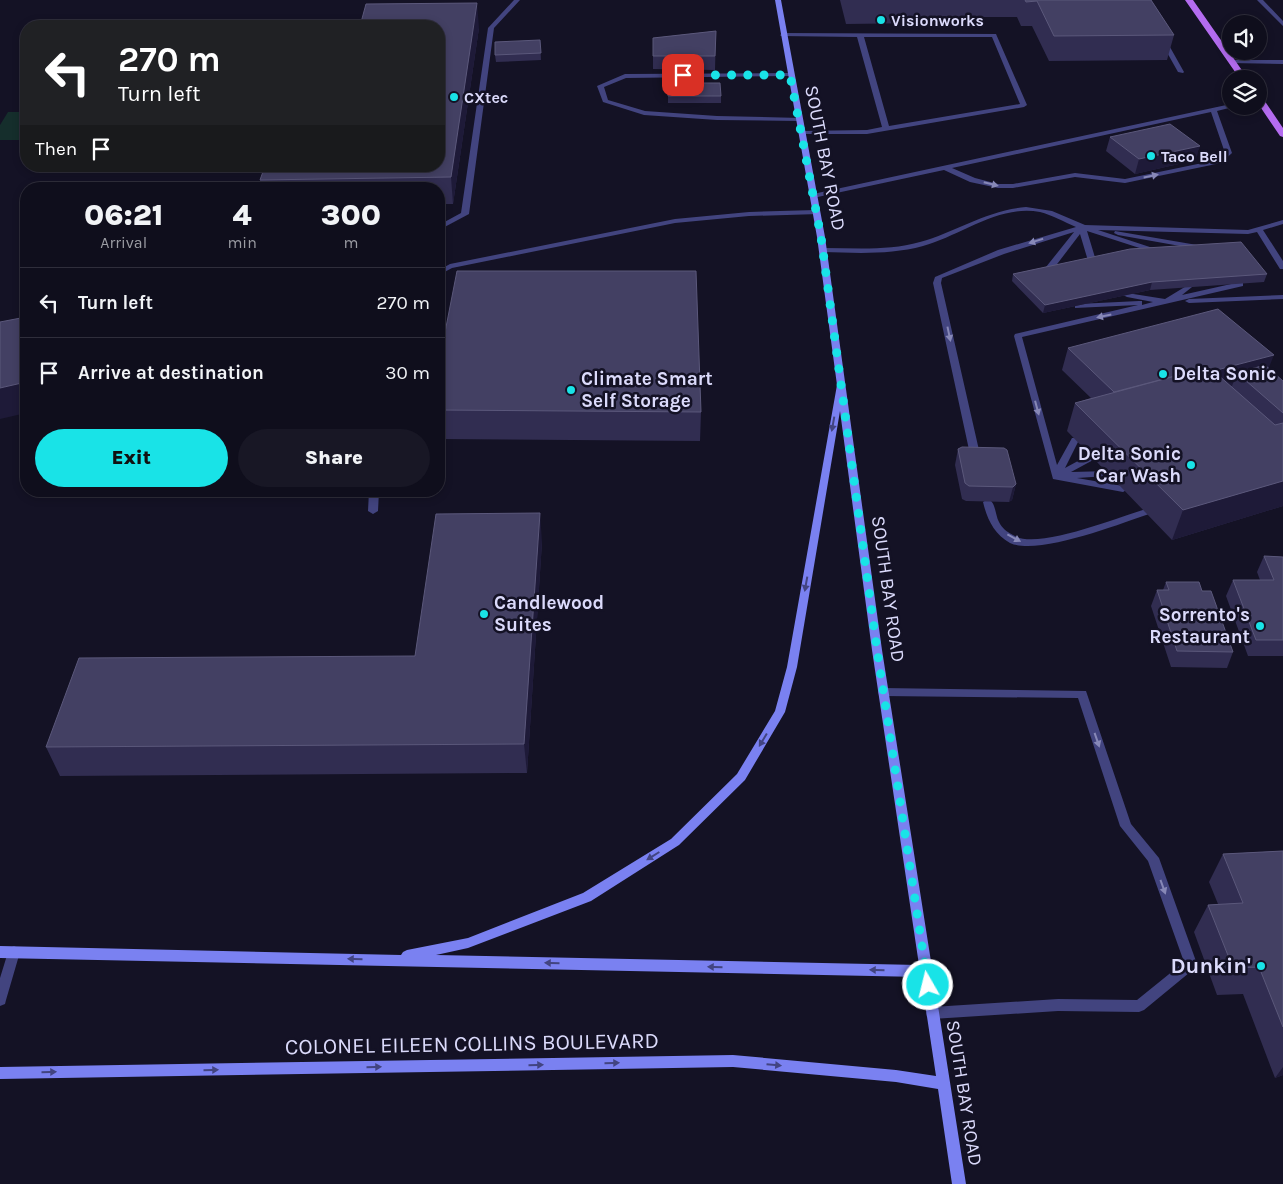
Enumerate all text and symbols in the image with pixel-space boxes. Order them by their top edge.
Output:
place label: Visionworks [891,11,984,30]
marker: Visionworks [875,14,887,26]
map controls [1222,15,1267,115]
button: sound [1222,15,1267,60]
text: 270 m [118,39,221,80]
icon: left [35,40,100,105]
pin [662,54,704,96]
icon: arrive [669,61,697,89]
button: layers [1222,70,1267,115]
text: Turn left [118,81,201,107]
street label: SOUTH BAY ROAD [800,84,850,232]
place label: CXtec [464,88,508,107]
marker: CXtec [448,91,460,103]
icon: arrive [87,135,115,163]
text: Then [35,138,77,160]
place label: Taco Bell [1161,147,1228,166]
marker: Taco Bell [1145,150,1157,162]
one-way arrow [1144,172,1159,180]
one-way arrow [983,180,998,188]
text: 06:21 [84,197,163,233]
text: 4 [233,197,252,233]
text: 300 [321,197,381,233]
text: Arrival [100,233,147,252]
text: min [227,233,257,252]
text: m [343,233,358,252]
one-way arrow [1028,238,1043,246]
icon: left [35,289,63,317]
text: Turn left [78,292,153,314]
text: 270 m [377,292,430,314]
one-way arrow [1096,312,1111,320]
one-way arrow [945,327,953,342]
icon: arrive [35,359,63,387]
text: Arrive at destination [78,362,264,384]
text: 30 m [385,362,430,384]
place label: Delta Sonic [1173,363,1276,385]
place label: Climate Smart Self Storage [581,368,713,412]
marker: Delta Sonic [1157,368,1169,380]
marker: Climate Smart Self Storage [565,384,577,396]
one-way arrow [1033,400,1041,415]
one-way arrow [829,417,837,433]
button: Exit [35,429,228,487]
button: Share [238,429,430,487]
place label: Delta Sonic Car Wash [1078,443,1181,487]
marker: Delta Sonic Car Wash [1185,459,1197,471]
street label: SOUTH BAY ROAD [867,514,909,664]
one-way arrow [1007,534,1022,542]
one-way arrow [801,577,809,593]
place label: Candlewood Suites [494,592,604,636]
place label: Sorrento's Restaurant [1149,604,1250,648]
marker: Candlewood Suites [478,608,490,620]
marker: Sorrento's Restaurant [1254,620,1266,632]
one-way arrow [759,733,768,746]
one-way arrow [1094,733,1101,748]
one-way arrow [646,851,659,860]
one-way arrow [1160,879,1167,894]
place label: Dunkin' [1171,953,1251,979]
one-way arrow [347,955,363,963]
position arrow [901,958,953,1010]
one-way arrow [544,959,560,967]
marker: Dunkin' [1255,960,1267,972]
one-way arrow [706,962,722,970]
one-way arrow [869,966,885,974]
street label: SOUTH BAY ROAD [942,1018,986,1168]
street label: COLONEL EILEEN COLLINS BOULEVARD [285,1028,659,1060]
one-way arrow [604,1059,620,1067]
one-way arrow [528,1060,544,1068]
one-way arrow [766,1061,782,1069]
one-way arrow [366,1063,382,1071]
one-way arrow [203,1066,219,1074]
one-way arrow [41,1068,57,1076]

